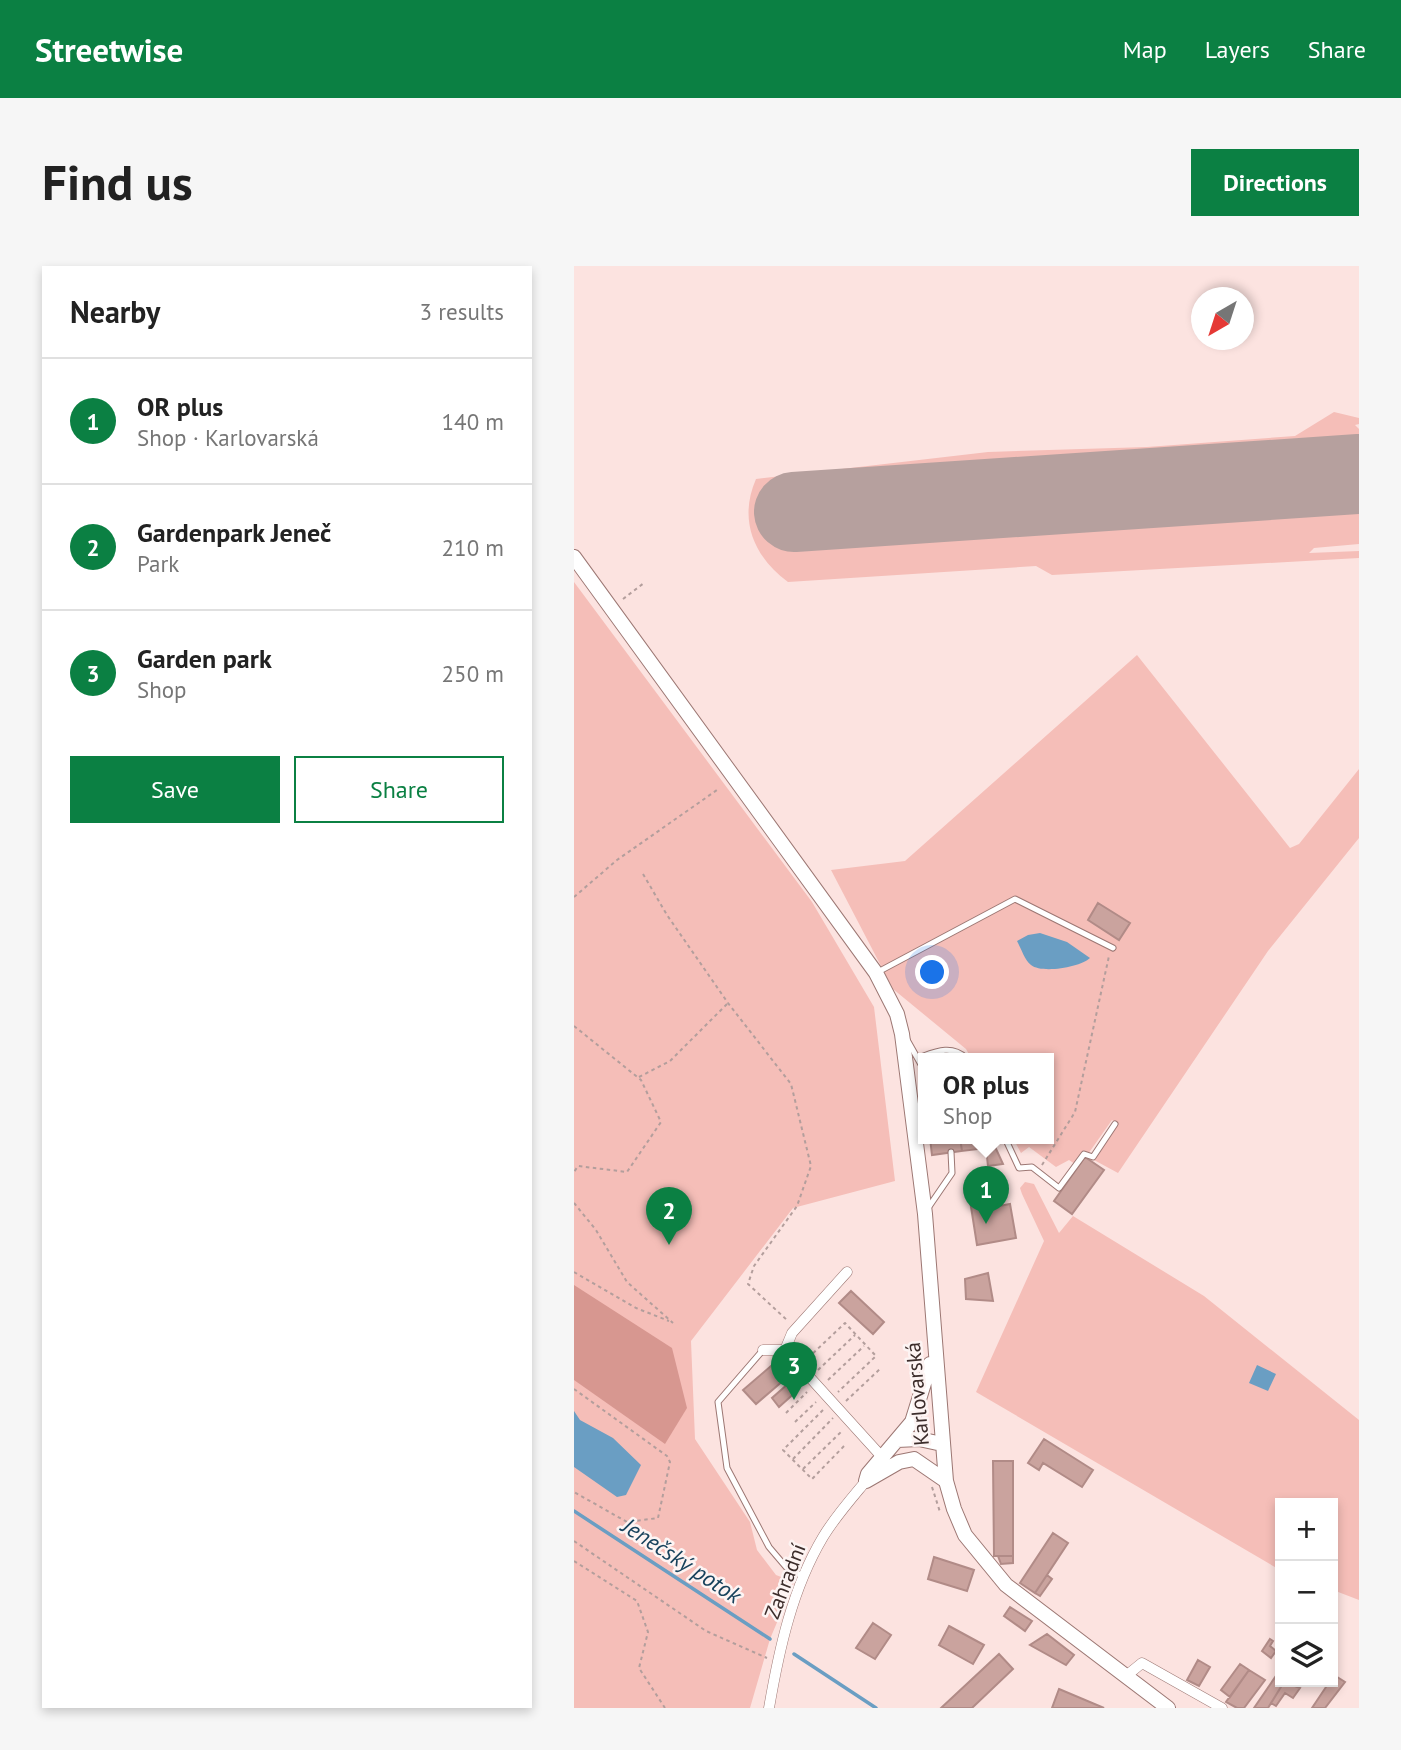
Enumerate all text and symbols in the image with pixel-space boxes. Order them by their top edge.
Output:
text: Streetwise [35,28,183,71]
text: Map [1123,34,1167,65]
text: Layers [1205,34,1270,65]
text: Share [1308,34,1366,65]
button: Directions [1191,149,1359,216]
text: Find us [42,150,193,214]
north arrow [1191,287,1254,350]
text: Nearby [70,292,160,331]
text: 3 results [420,297,504,326]
text: OR plus [137,390,223,423]
text: 1 [86,407,100,436]
text: 140 m [442,407,504,436]
text: Shop · Karlovarská [137,423,319,452]
text: Gardenpark Jeneč [137,516,331,549]
text: 2 [86,533,100,562]
text: 210 m [442,533,504,562]
text: Park [137,549,179,578]
text: Garden park [137,642,272,675]
text: 3 [86,659,100,688]
text: 250 m [442,659,504,688]
text: Shop [137,675,187,704]
button: Save [70,756,280,823]
button: Share [294,756,504,823]
your location [915,955,949,989]
popup [918,1053,1054,1144]
text: OR plus [943,1068,1029,1101]
text: Shop [943,1101,992,1130]
pin: 1 [963,1166,1009,1224]
pin: 2 [646,1187,692,1245]
street label: Karlovarská [899,1341,935,1447]
pin: 3 [771,1342,817,1400]
map controls [1275,1498,1338,1687]
button: + [1275,1498,1338,1561]
water label: Jenečský potok [615,1510,749,1610]
street label: Zahradní [758,1539,812,1623]
button: − [1275,1561,1338,1624]
button: layers [1275,1624,1338,1687]

